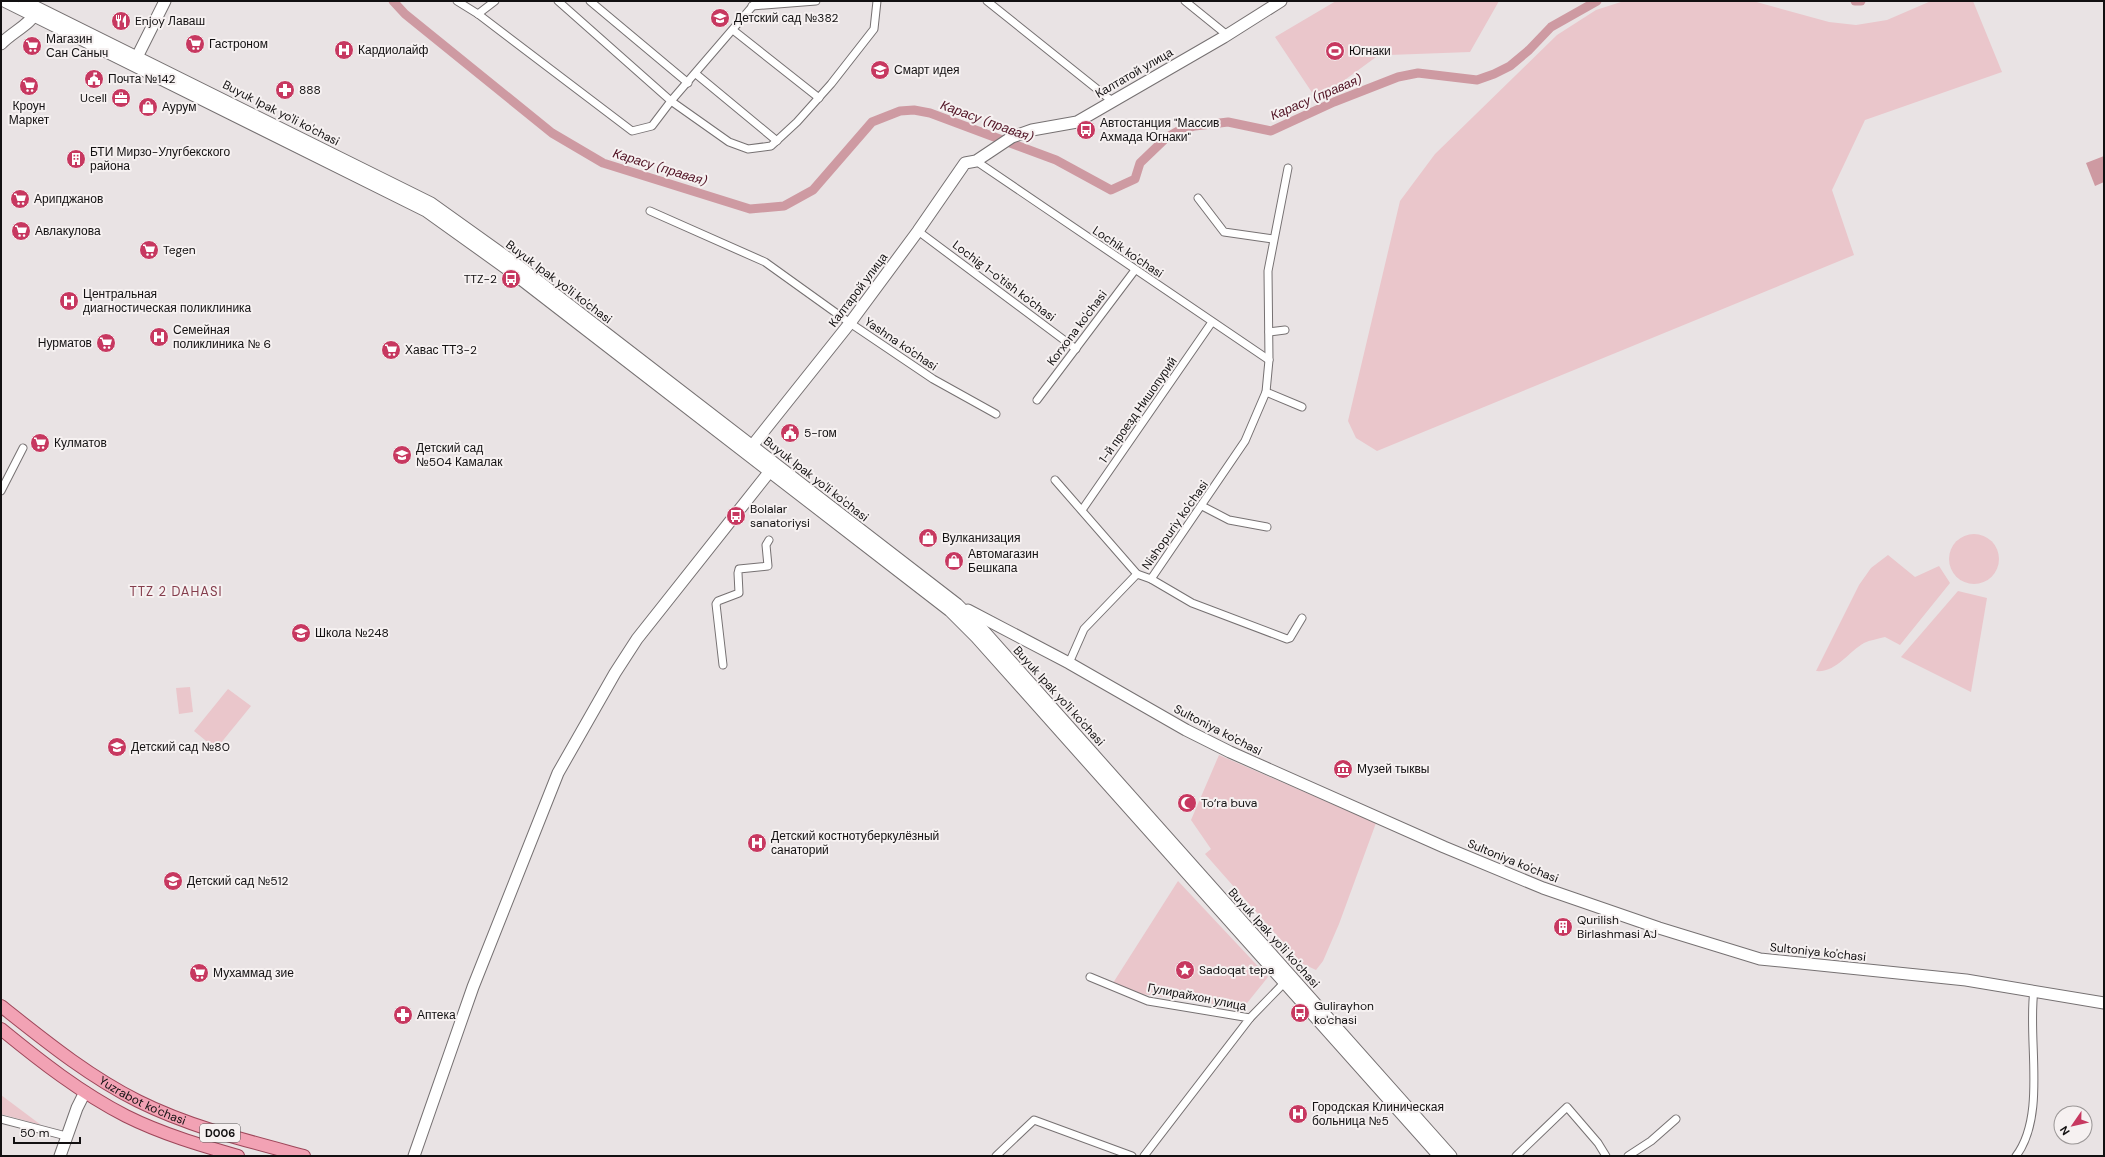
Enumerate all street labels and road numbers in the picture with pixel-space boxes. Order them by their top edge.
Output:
street label: Калтатой улица [1092,44,1176,102]
street label: Buyuk Ipak yo'li ko'chasi [220,77,342,149]
street label: Lochik ko'chasi [1090,222,1167,282]
street label: Buyuk Ipak yo'li ko'chasi [503,237,615,327]
street label: Lochig 1-o'tish ko'chasi [949,237,1059,325]
street label: Калтарой улица [825,249,891,330]
street label: Korxona ko'chasi [1043,287,1111,369]
street label: Yashna ko'chasi [861,314,941,374]
street label: 1-й проезд Нишопурий [1095,354,1181,466]
street label: Buyuk Ipak yo'li ko'chasi [760,433,872,525]
street label: Nishopuriy ko'chasi [1138,477,1212,573]
street label: Buyuk Ipak yo'li ko'chasi [1010,643,1108,749]
street label: Sultoniya ko'chasi [1171,701,1265,759]
street label: Sultoniya ko'chasi [1465,835,1561,887]
street label: Buyuk Ipak yo'li ko'chasi [1225,885,1323,991]
street label: Sultoniya ko'chasi [1769,939,1867,965]
street label: Гулирайхон улица [1146,980,1248,1015]
street label: Yuzrabot ko'chasi [96,1073,188,1129]
road number: D006 [200,1124,240,1142]

